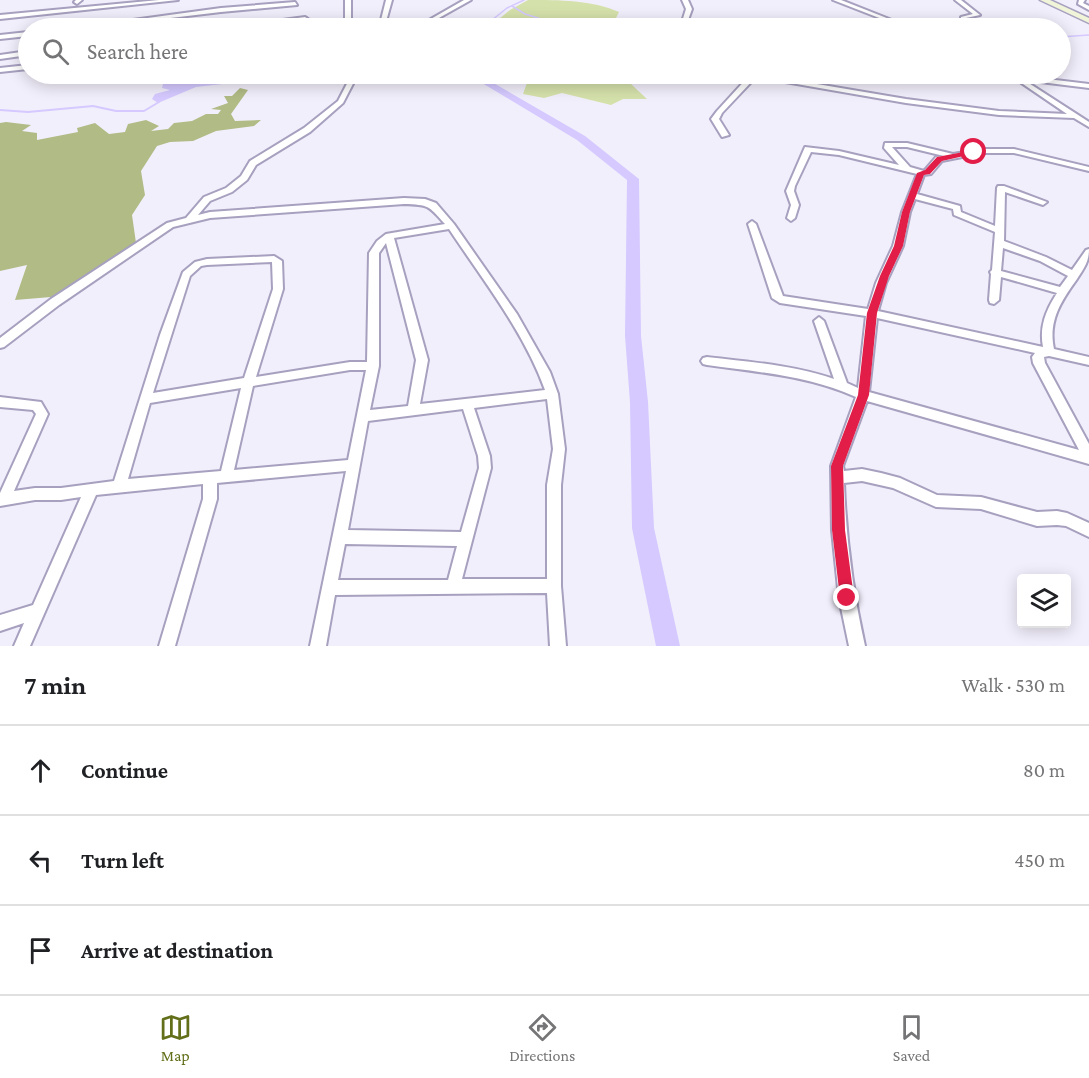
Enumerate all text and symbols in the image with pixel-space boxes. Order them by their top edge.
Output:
search box [18,18,1071,84]
icon: search [39,35,72,68]
text: Search here [87,39,188,64]
route start [960,138,986,164]
map controls [1017,574,1071,628]
button: layers [1017,574,1071,628]
route end [833,584,859,610]
text: 7 min [24,671,86,700]
text: Walk · 530 m [961,674,1065,696]
icon: ahead [24,754,57,787]
text: Continue [81,758,168,783]
text: 80 m [1023,759,1065,781]
icon: left [24,844,57,877]
text: Turn left [81,848,164,873]
text: 450 m [1014,849,1065,871]
icon: arrive [24,934,57,967]
text: Arrive at destination [81,938,273,963]
tab: Map [159,1011,192,1064]
tab: Directions [509,1011,575,1064]
tab: Saved [893,1011,930,1064]

